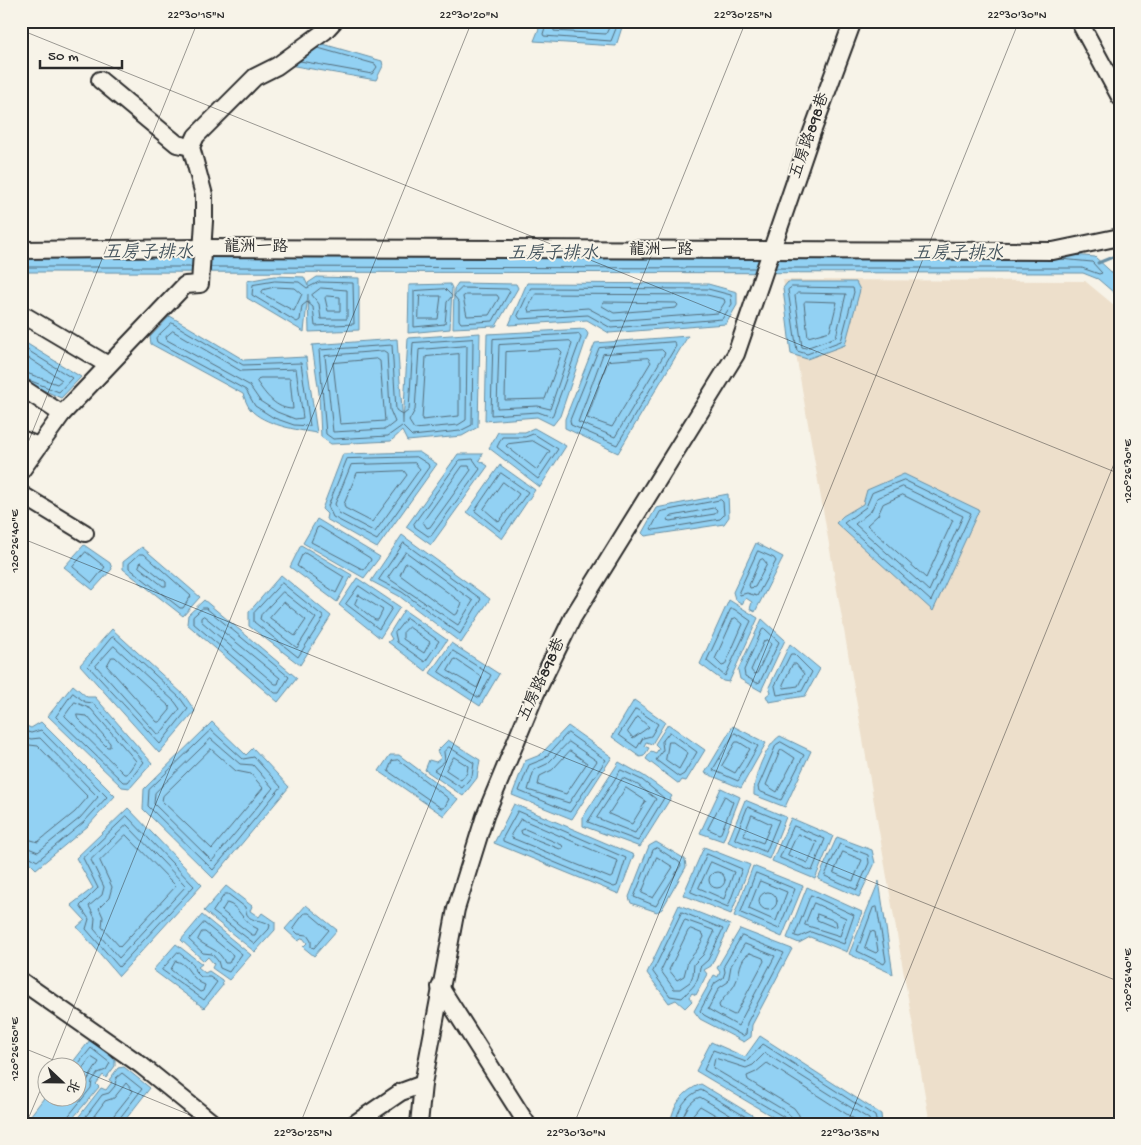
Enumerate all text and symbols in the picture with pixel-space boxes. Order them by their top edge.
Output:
text: 22°30'15"N [167,9,225,23]
text: 22°30'20"N [440,9,499,23]
text: 22°30'25"N [714,9,772,23]
text: 22°30'30"N [987,9,1047,23]
scale bar [40,38,122,70]
text: 50 m [48,48,79,66]
street label: 五房路898巷 [786,90,835,181]
street label: 龍洲一路 [224,237,288,258]
street label: 龍洲一路 [629,240,693,261]
water label: 五房子排水 [103,242,194,264]
water label: 五房子排水 [508,243,599,265]
water label: 五房子排水 [913,243,1004,265]
text: 120°26'30"E [1122,439,1136,504]
text: 120°26'40"E [9,509,23,573]
street label: 五房路898巷 [514,635,571,725]
text: 120°26'40"E [1122,948,1136,1012]
text: 120°26'50"E [9,1017,23,1082]
north arrow [38,1058,88,1108]
text: 北 [61,1076,82,1096]
text: 22°30'25"N [274,1127,332,1141]
text: 22°30'30"N [546,1127,606,1141]
text: 22°30'35"N [821,1127,879,1141]

